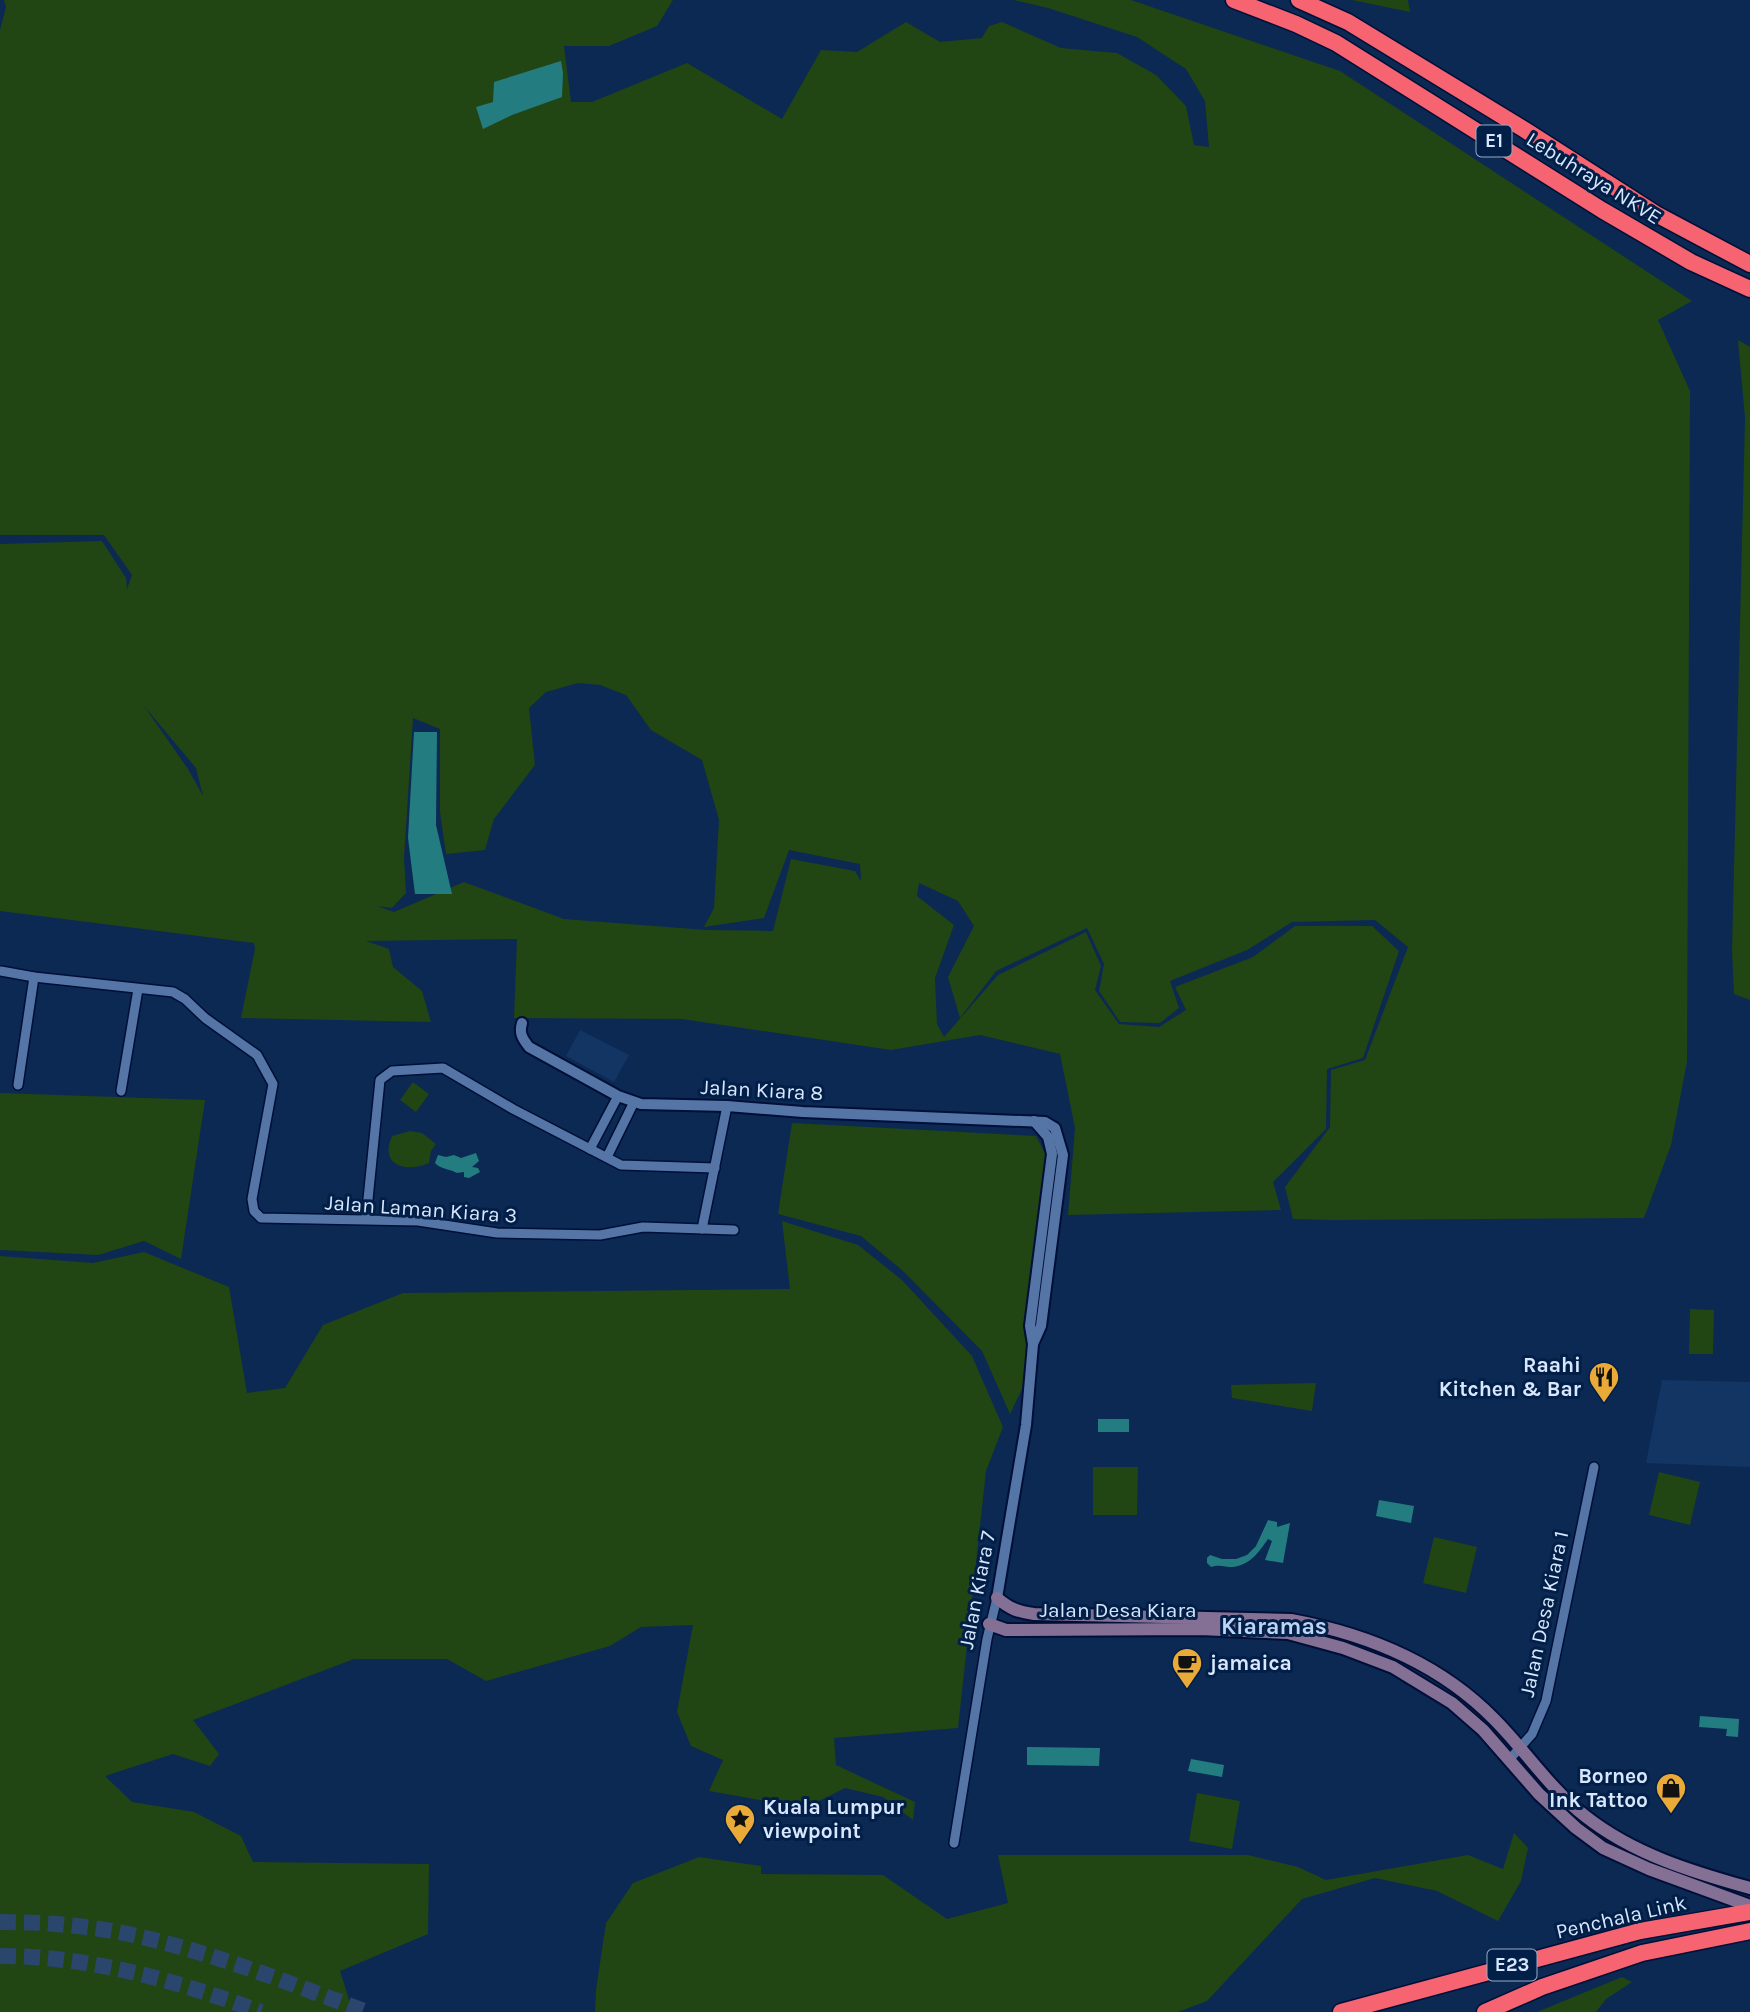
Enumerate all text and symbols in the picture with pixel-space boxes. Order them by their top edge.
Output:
road number: E1 [1476,125,1512,156]
street label: Lebuhraya NKVE [1522,127,1666,229]
street label: Jalan Kiara 8 [700,1075,824,1105]
street label: Jalan Laman Kiara 3 [324,1190,518,1228]
place label: Raahi Kitchen & Bar [1439,1353,1582,1401]
restaurant icon: Raahi Kitchen & Bar [1587,1360,1621,1404]
street label: Jalan Kiara 7 [954,1529,1000,1651]
street label: Jalan Desa Kiara 1 [1515,1529,1573,1699]
street label: Jalan Desa Kiara [1039,1598,1197,1622]
district label: Kiaramas [1221,1613,1327,1640]
cafe icon: jamaica [1170,1646,1204,1690]
place label: jamaica [1208,1651,1292,1675]
place label: Borneo Ink Tattoo [1549,1764,1648,1812]
shop icon: Borneo Ink Tattoo [1654,1771,1688,1815]
place label: Kuala Lumpur viewpoint [763,1795,905,1843]
place icon: Kuala Lumpur viewpoint [723,1802,757,1846]
street label: Penchala Link [1553,1890,1689,1944]
road number: E23 [1488,1950,1536,1980]

